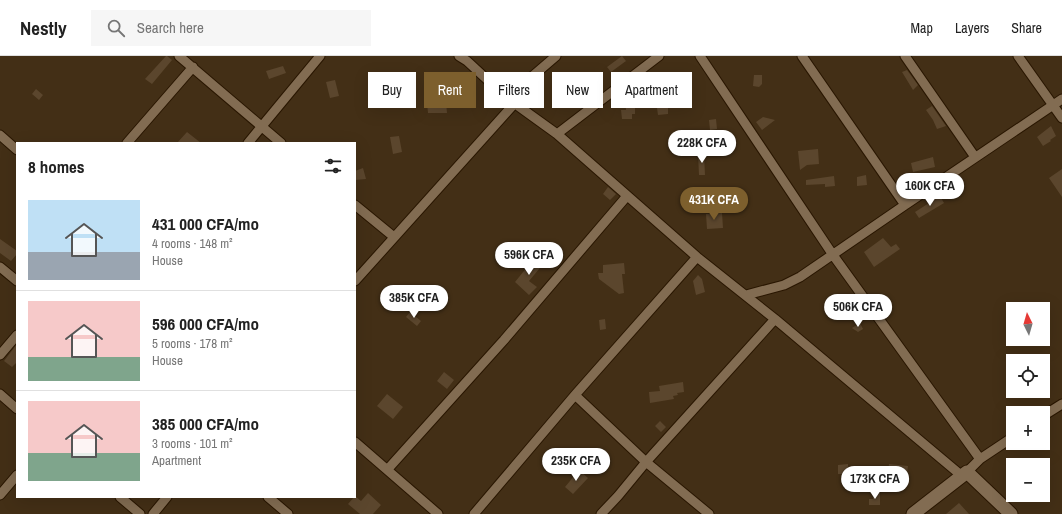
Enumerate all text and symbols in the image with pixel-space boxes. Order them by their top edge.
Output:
search box [91,10,371,46]
text: Nestly [20,15,67,41]
icon: search [105,17,127,39]
text: Search here [137,17,204,38]
text: Map [911,19,933,37]
text: Layers [955,19,989,37]
text: Share [1011,19,1042,37]
chip: Buy [368,72,416,108]
chip: Rent [424,72,476,108]
chip: Filters [484,72,544,108]
chip: New [552,72,603,108]
chip: Apartment [611,72,692,108]
pin: 228K CFA [661,130,743,164]
text: 228K CFA [677,134,727,151]
text: 8 homes [28,155,85,178]
icon: filters [322,155,344,177]
pin: 160K CFA [889,173,971,207]
text: 160K CFA [905,177,955,194]
pin: 431K CFA [673,187,755,221]
text: 431K CFA [689,191,739,208]
text: 431 000 CFA/mo [152,212,259,235]
icon: home [60,216,108,264]
text: 4 rooms · 148 m² [152,235,233,252]
pin: 596K CFA [488,242,570,276]
text: 596K CFA [504,246,554,263]
text: House [152,252,183,269]
pin: 385K CFA [373,285,455,319]
text: 385K CFA [389,289,439,306]
pin: 506K CFA [817,294,899,328]
text: 506K CFA [833,298,883,315]
north arrow [1006,302,1050,346]
map controls [1006,302,1050,502]
text: 596 000 CFA/mo [152,312,259,335]
icon: home [60,317,108,365]
text: 5 rooms · 178 m² [152,335,233,352]
text: House [152,352,183,369]
button: locate [1006,354,1050,398]
button: + [1006,406,1050,450]
text: 385 000 CFA/mo [152,412,259,435]
icon: home [60,417,108,465]
text: 3 rooms · 101 m² [152,435,233,452]
pin: 235K CFA [535,448,617,482]
text: Apartment [152,452,201,469]
text: 235K CFA [551,452,601,469]
button: − [1006,458,1050,502]
pin: 173K CFA [834,466,916,500]
text: 173K CFA [850,470,900,487]

